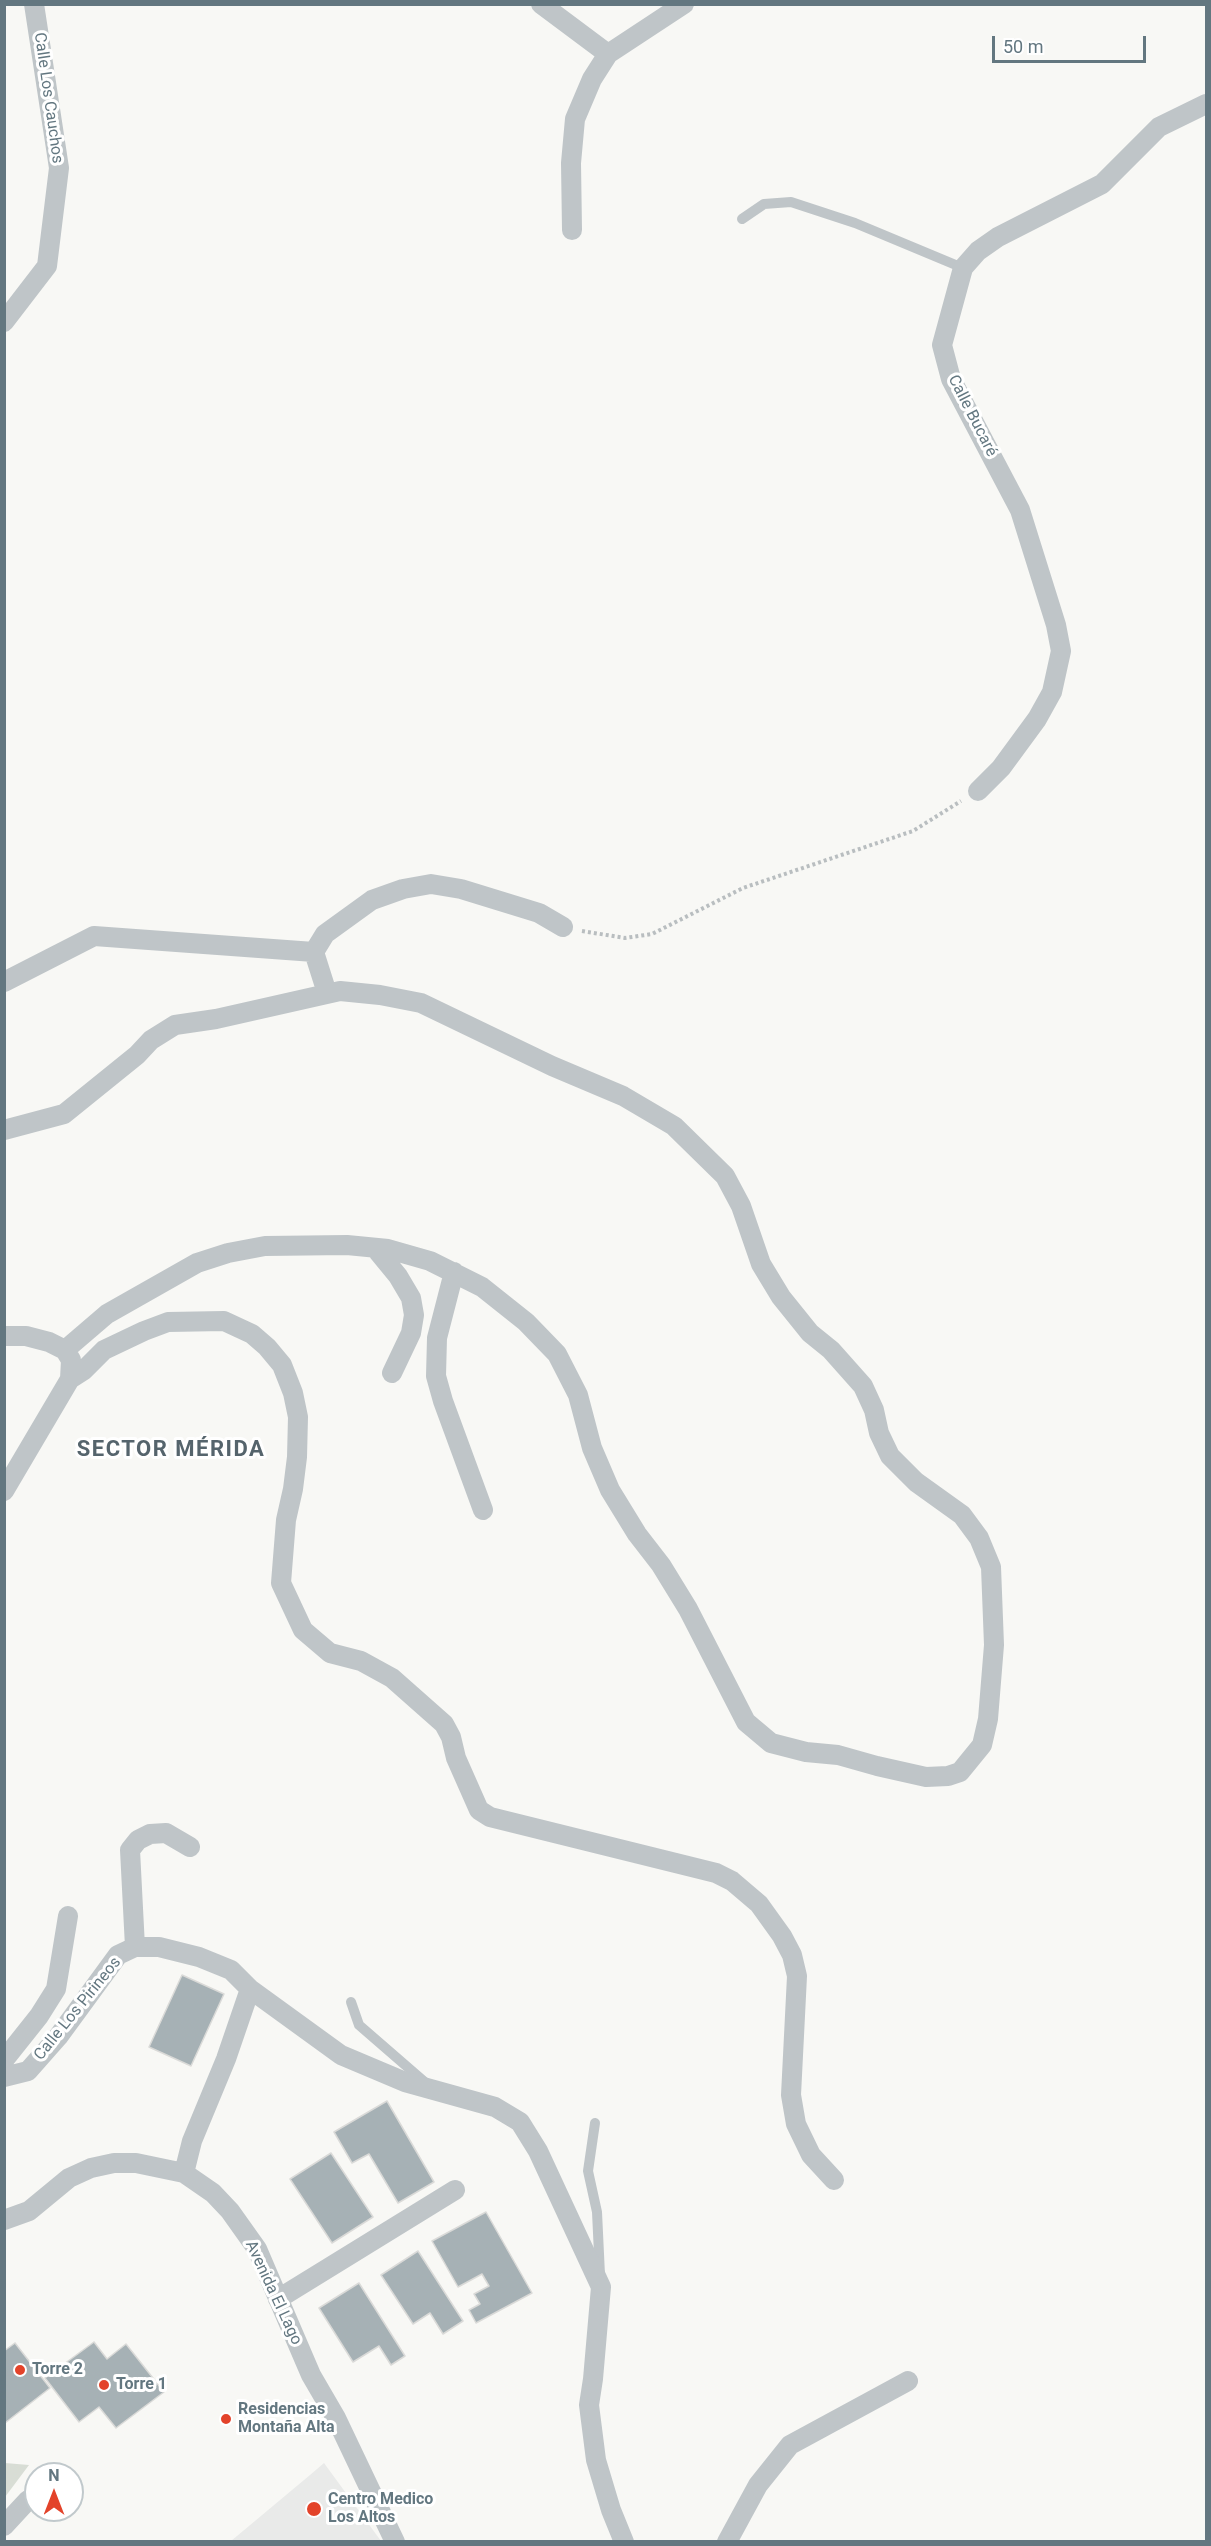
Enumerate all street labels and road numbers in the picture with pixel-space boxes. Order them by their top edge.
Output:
street label: Calle Los Cauchos [29,31,67,165]
street label: Calle Bucaré [943,372,1001,460]
street label: Calle Los Pirineos [30,1953,126,2065]
street label: Avenida El Lago [240,2238,306,2348]

